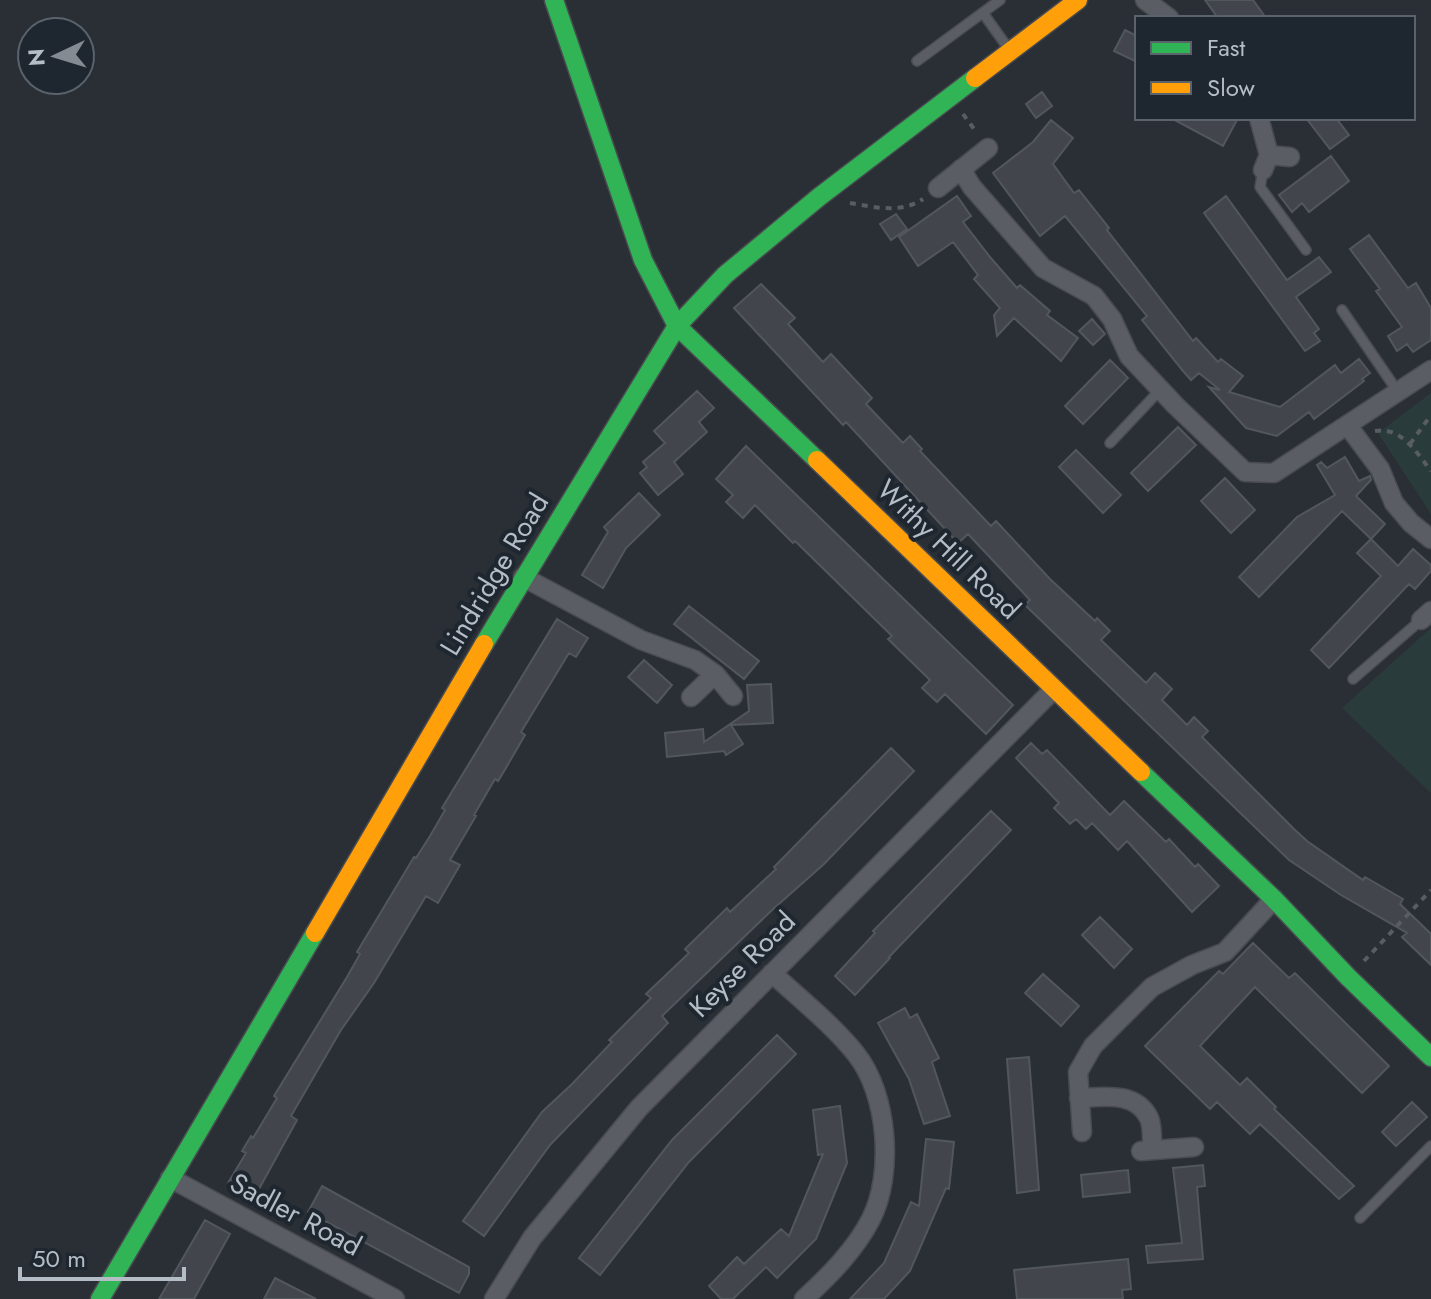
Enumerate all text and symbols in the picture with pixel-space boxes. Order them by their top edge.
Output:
north arrow [16,16,96,96]
legend [1135,16,1415,120]
text: Fast [1207,30,1245,65]
text: N [19,48,53,67]
text: Slow [1207,70,1255,105]
street label: Withy Hill Road [868,470,1030,629]
street label: Lindridge Road [430,485,559,663]
street label: Keyse Road [680,902,805,1027]
street label: Sadler Road [223,1163,369,1266]
scale bar [20,1231,184,1281]
text: 50 m [32,1241,86,1276]

